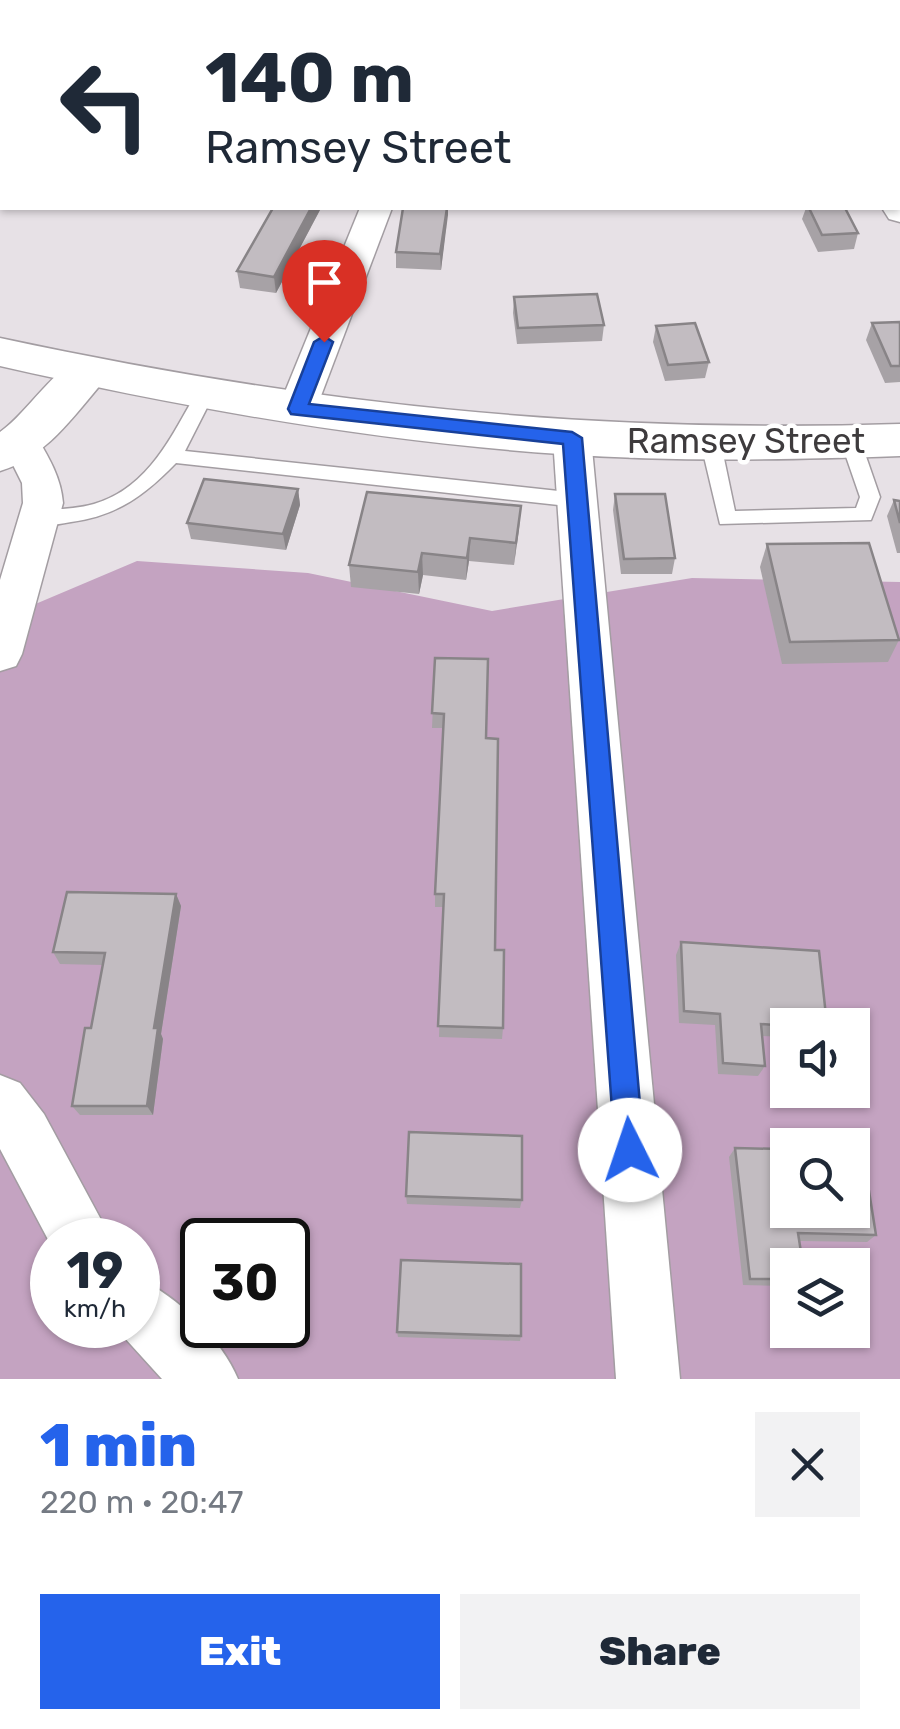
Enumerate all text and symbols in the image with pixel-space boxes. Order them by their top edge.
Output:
text: 140 m [205,37,414,120]
icon: left [40,40,170,170]
text: Ramsey Street [205,121,511,174]
pin [282,240,367,343]
icon: arrive [297,255,352,310]
street label: Ramsey Street [627,420,865,462]
map controls [770,1008,870,1348]
button: sound [770,1008,870,1108]
position arrow [578,1098,682,1202]
button: search [770,1128,870,1228]
speed limit sign: 30 [180,1218,310,1348]
text: 19 [67,1241,123,1301]
button: layers [770,1248,870,1348]
text: km/h [64,1294,126,1323]
text: 1 min [40,1410,197,1481]
button: close [755,1412,860,1517]
text: 220 m · 20:47 [40,1483,243,1521]
button: Exit [40,1594,440,1709]
button: Share [460,1594,860,1709]

